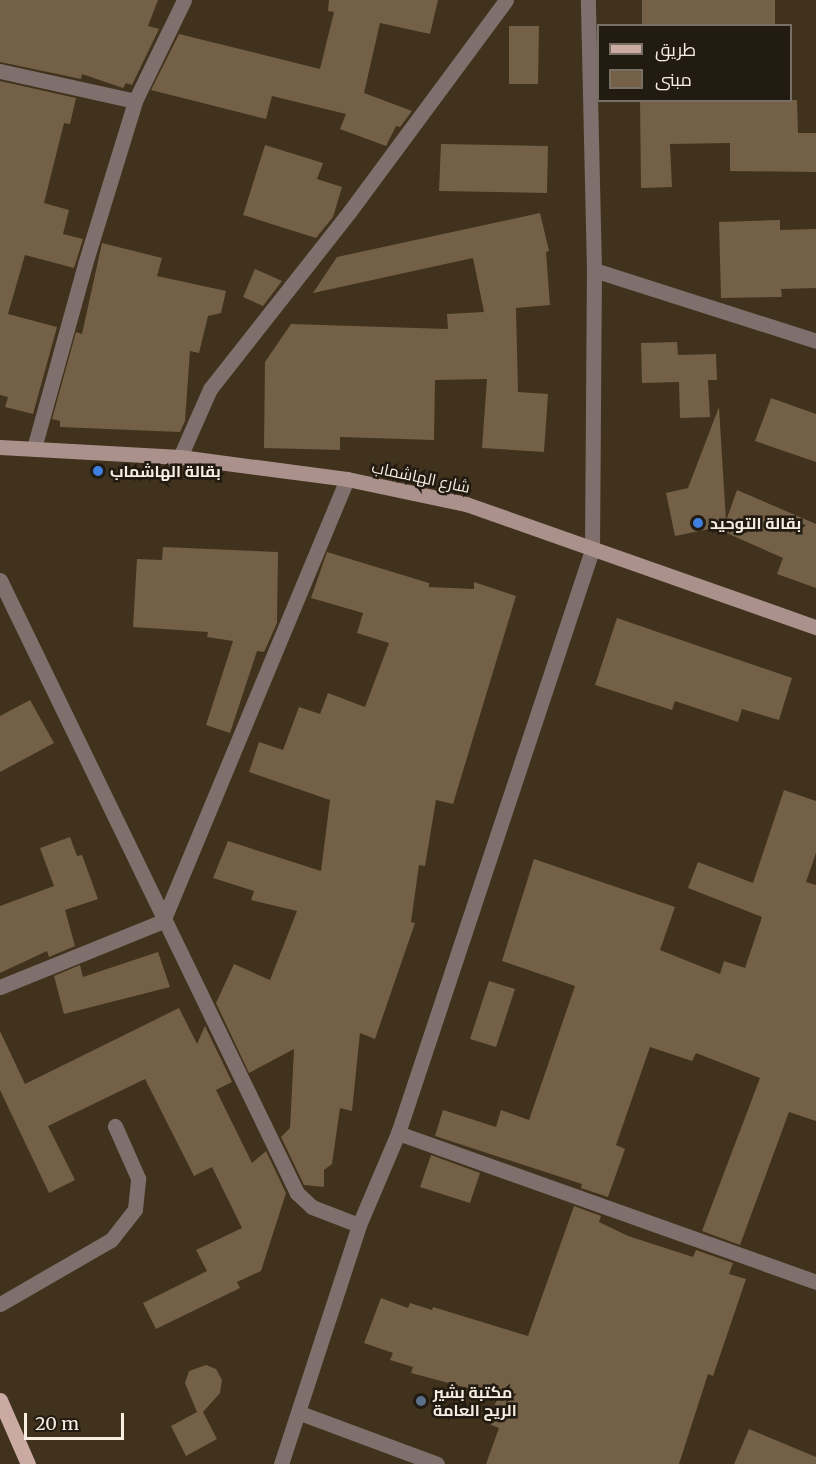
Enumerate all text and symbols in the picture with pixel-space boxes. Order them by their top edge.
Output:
legend [597,24,792,102]
text: طريق [655,38,696,61]
text: مبنى [655,68,692,91]
street label: شارع الهاشماب [370,457,472,497]
place label: بقالة الهاشماب [110,461,221,481]
marker: بقالة الهاشماب [91,464,105,478]
place label: بقالة التوحيد [710,513,801,533]
marker: بقالة التوحيد [691,516,705,530]
place label: مكتبة بشير الريح العامة [433,1382,517,1420]
marker: مكتبة بشير الريح العامة [414,1394,428,1408]
scale bar [27,1401,128,1439]
text: 20 m [35,1412,79,1435]

